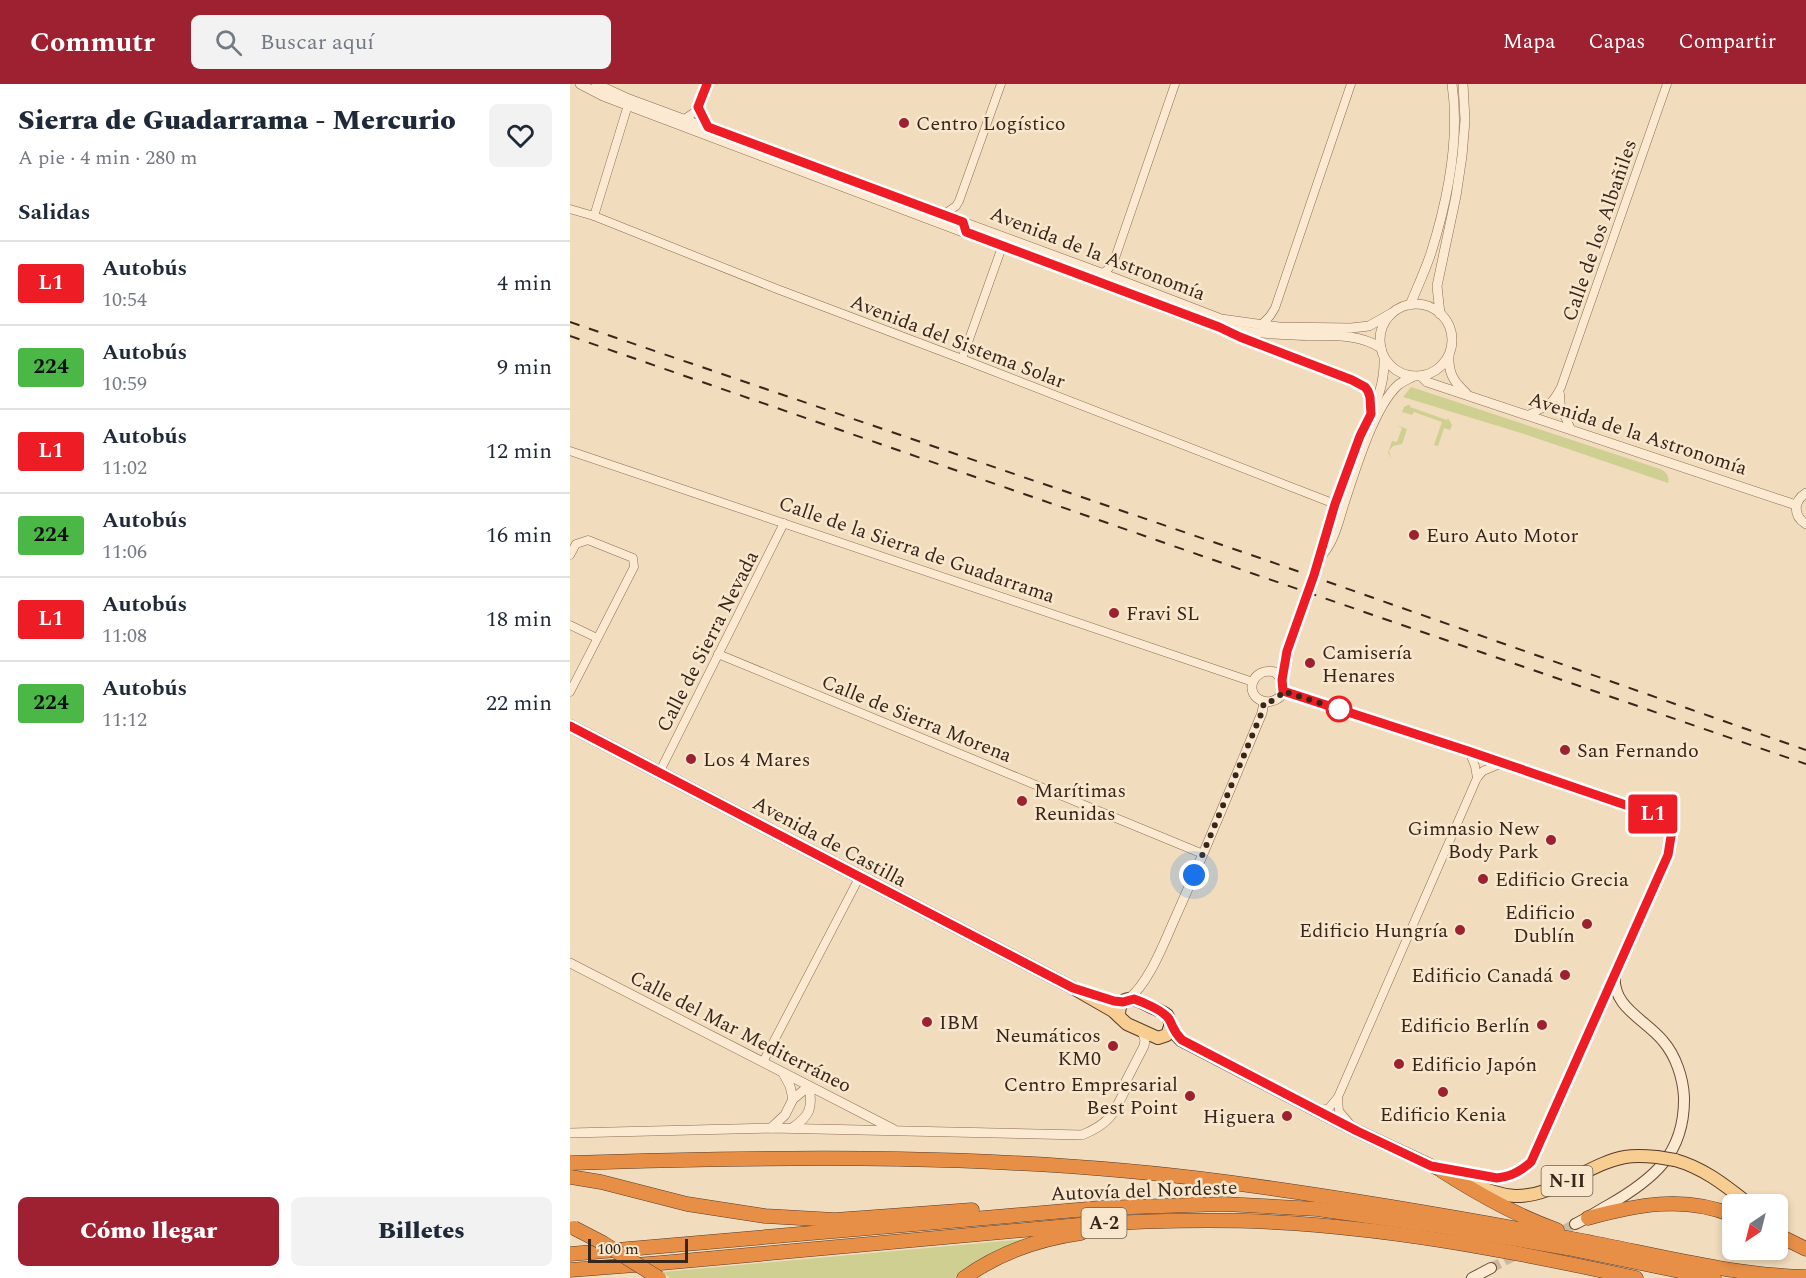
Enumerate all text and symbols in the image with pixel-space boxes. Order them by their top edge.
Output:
search box [191,15,611,69]
text: Commutr [30,21,155,64]
icon: search [212,26,245,59]
text: Buscar aquí [260,26,374,59]
text: Mapa [1503,26,1556,58]
text: Capas [1589,26,1645,58]
text: Compartir [1678,26,1776,58]
text: Sierra de Guadarrama - Mercurio [18,99,456,142]
button: heart [489,104,552,167]
place label: Centro Logístico [916,109,1066,139]
marker: Centro Logístico [897,116,911,130]
street label: Calle de los Albañiles [1555,135,1645,325]
text: A pie · 4 min · 280 m [18,143,197,173]
text: Salidas [18,196,90,229]
street label: Avenida de la Astronomía [986,199,1210,309]
text: Autobús [102,252,187,285]
text: L1 [38,267,64,299]
text: 4 min [497,267,552,300]
text: 10:54 [102,285,147,315]
street label: Avenida del Sistema Solar [846,287,1070,397]
text: Autobús [102,336,187,369]
text: 224 [33,351,69,383]
text: 9 min [497,351,552,384]
text: 10:59 [102,369,147,399]
street label: Avenida de la Astronomía [1524,384,1751,484]
text: Autobús [102,420,187,453]
text: L1 [38,435,64,467]
text: 12 min [486,435,552,468]
text: 11:02 [102,453,147,483]
street label: Calle de la Sierra de Guadarrama [774,488,1059,611]
text: Autobús [102,504,187,537]
text: 224 [33,519,69,551]
text: 16 min [486,519,552,552]
place label: Euro Auto Motor [1426,521,1579,551]
marker: Euro Auto Motor [1407,528,1421,542]
text: 11:06 [102,537,147,567]
street label: Calle de Sierra Nevada [649,545,767,737]
text: Autobús [102,588,187,621]
place label: Fravi SL [1126,599,1200,629]
text: L1 [38,603,64,635]
text: 18 min [486,603,552,636]
marker: Fravi SL [1107,606,1121,620]
text: 11:08 [102,621,147,651]
place label: Camisería Henares [1322,638,1412,691]
marker: Camisería Henares [1303,656,1317,670]
street label: Calle de Sierra Morena [817,667,1016,771]
text: Autobús [102,672,187,705]
text: 224 [33,687,69,719]
text: 22 min [486,687,552,720]
unlabelled marker [1326,696,1352,722]
text: 11:12 [102,705,147,735]
place label: San Fernando [1577,736,1699,766]
marker: San Fernando [1558,743,1572,757]
place label: Los 4 Mares [703,745,810,775]
marker: Los 4 Mares [684,752,698,766]
place label: Marítimas Reunidas [1034,776,1126,829]
street label: Avenida de Castilla [747,789,912,895]
marker: Marítimas Reunidas [1015,794,1029,808]
line badge: L1 [1626,794,1680,834]
text: L1 [1640,798,1666,830]
place label: Gimnasio New Body Park [1407,814,1540,867]
marker: Gimnasio New Body Park [1544,833,1558,847]
your location [1179,860,1209,890]
place label: Edificio Grecia [1495,865,1629,895]
marker: Edificio Grecia [1476,872,1490,886]
place label: Edificio Dublín [1505,898,1575,951]
place label: Edificio Hungría [1299,916,1448,946]
marker: Edificio Dublín [1580,917,1594,931]
marker: Edificio Hungría [1453,923,1467,937]
place label: Edificio Canadá [1411,961,1553,991]
street label: Calle del Mar Mediterráneo [624,963,857,1101]
marker: Edificio Canadá [1558,968,1572,982]
place label: IBM [939,1008,979,1038]
place label: Edificio Berlín [1400,1011,1530,1041]
marker: IBM [920,1015,934,1029]
marker: Edificio Berlín [1535,1018,1549,1032]
place label: Neumáticos KM0 [995,1021,1101,1074]
marker: Neumáticos KM0 [1106,1039,1120,1053]
place label: Edificio Japón [1411,1050,1537,1080]
marker: Edificio Japón [1392,1057,1406,1071]
place label: Centro Empresarial Best Point [1004,1070,1178,1123]
marker: Edificio Kenia [1436,1085,1450,1099]
marker: Centro Empresarial Best Point [1183,1089,1197,1103]
place label: Edificio Kenia [1380,1100,1506,1130]
place label: Higuera [1203,1102,1275,1132]
marker: Higuera [1280,1109,1294,1123]
road number: N-II [1542,1166,1592,1196]
street label: Autovía del Nordeste [1050,1173,1238,1209]
north arrow [1722,1194,1788,1260]
map controls [1722,1194,1788,1260]
button: Cómo llegar [18,1197,279,1266]
button: Billetes [291,1197,552,1266]
road number: A-2 [1082,1208,1126,1238]
scale bar [588,1236,688,1264]
text: 100 m [597,1237,639,1261]

